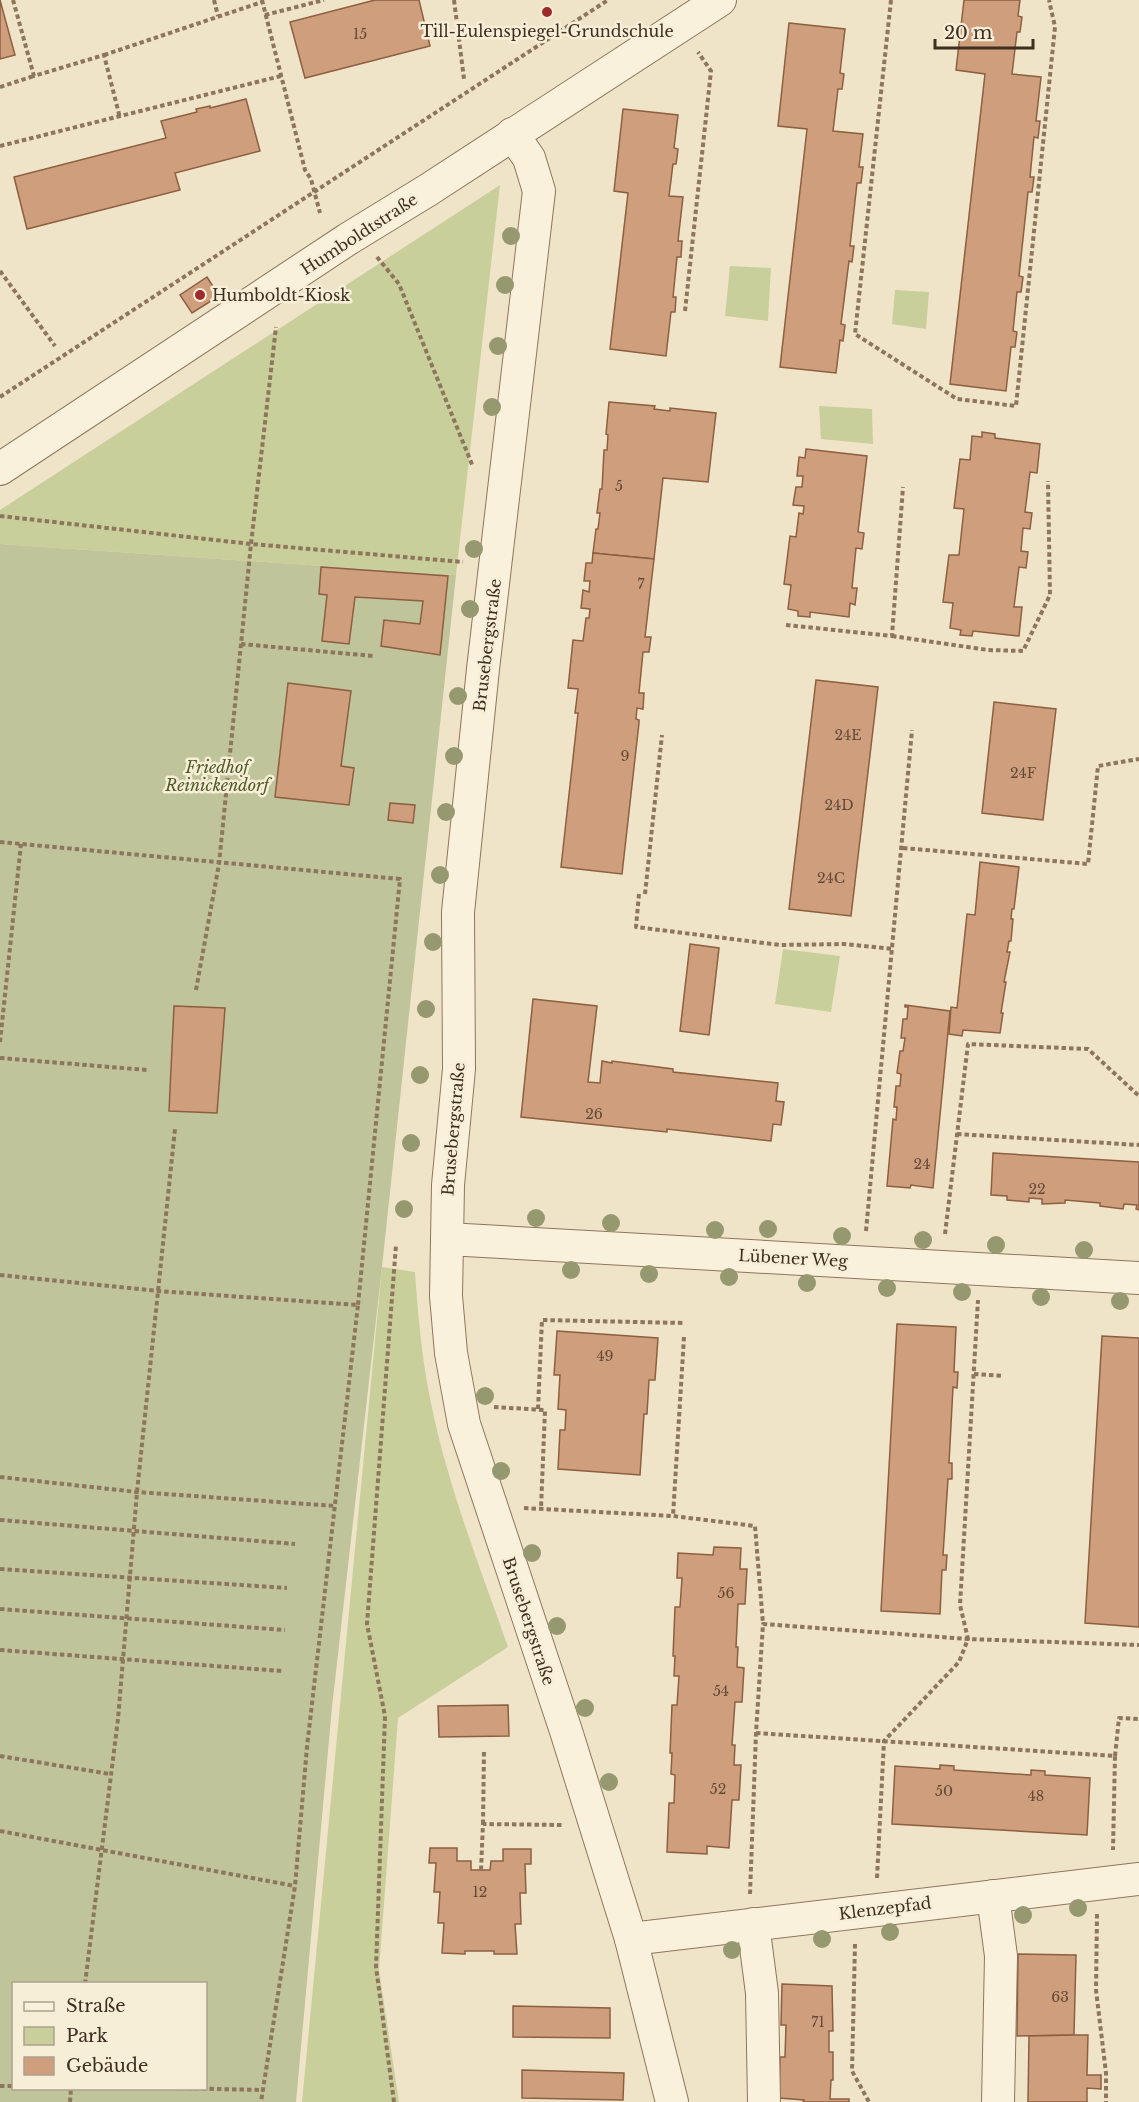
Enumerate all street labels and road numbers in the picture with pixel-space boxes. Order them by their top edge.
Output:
street label: Humboldtstraße [297,189,421,279]
street label: Brusebergstraße [469,577,505,713]
street label: Brusebergstraße [437,1061,469,1197]
street label: Lübener Weg [738,1245,849,1271]
street label: Brusebergstraße [499,1554,559,1688]
street label: Klenzepfad [838,1892,933,1924]

